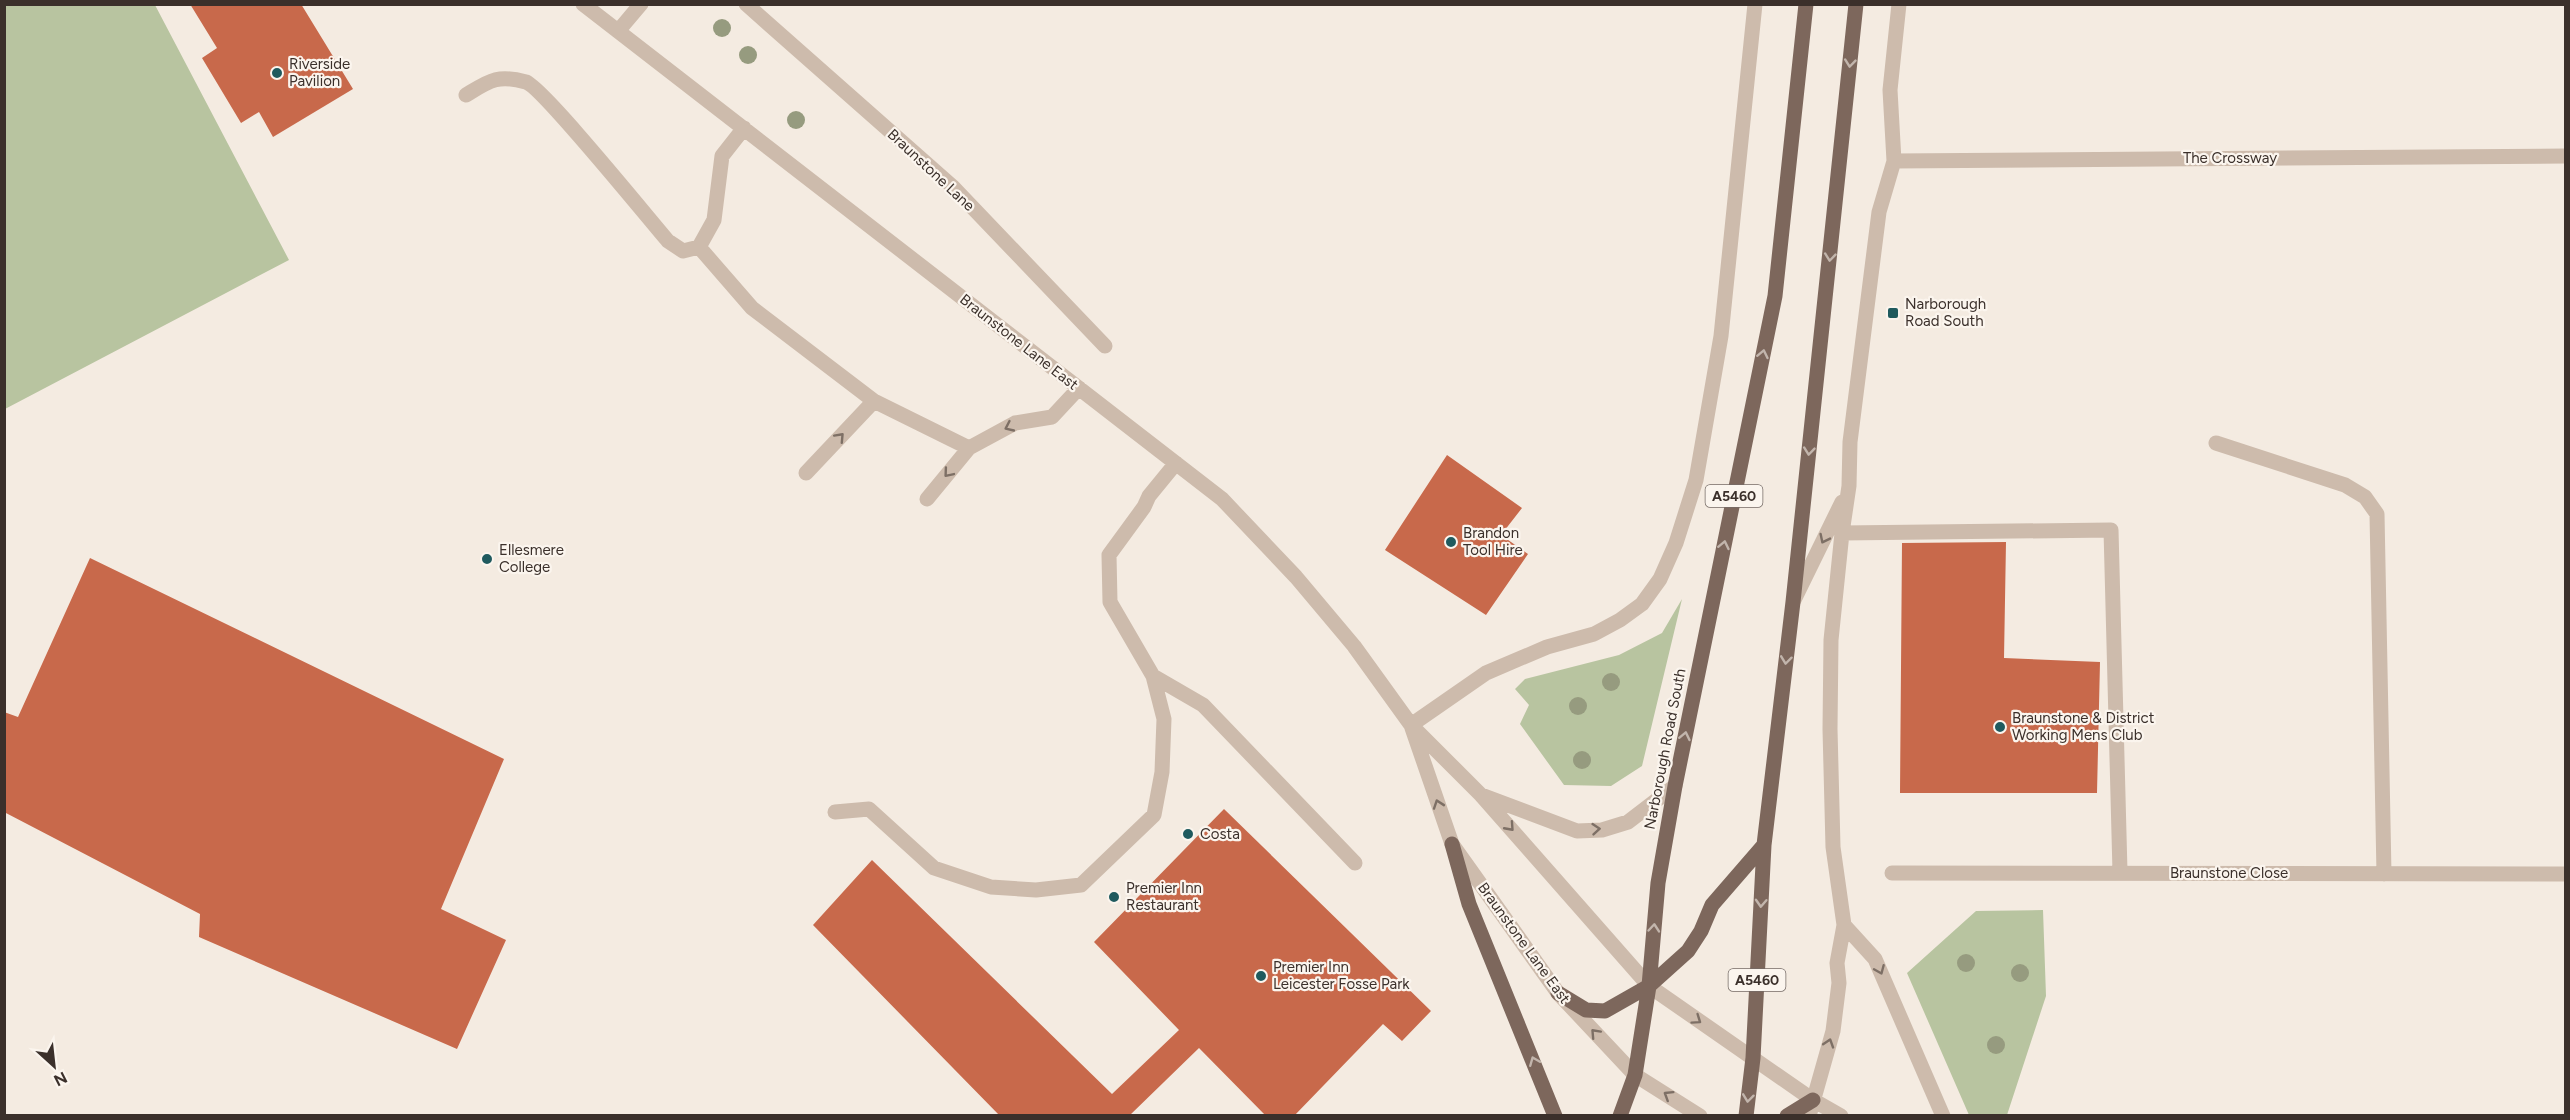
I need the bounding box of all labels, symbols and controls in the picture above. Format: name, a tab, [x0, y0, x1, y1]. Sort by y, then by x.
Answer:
place label: Riverside Pavilion	[289, 55, 350, 90]
one-way arrow	[1844, 58, 1857, 67]
marker: Riverside Pavilion	[270, 66, 284, 80]
street label: Braunstone Lane	[884, 125, 978, 215]
street label: The Crossway	[2183, 149, 2277, 167]
one-way arrow	[1824, 252, 1837, 261]
street label: Braunstone Lane East	[956, 290, 1082, 394]
place label: Narborough Road South	[1905, 295, 1986, 330]
marker: Narborough Road South	[1886, 306, 1900, 320]
one-way arrow	[1756, 349, 1769, 359]
one-way arrow	[1004, 419, 1015, 431]
one-way arrow	[833, 433, 844, 444]
one-way arrow	[1804, 446, 1816, 455]
one-way arrow	[945, 466, 956, 477]
road number: A5460	[1706, 485, 1762, 507]
place label: Brandon Tool Hire	[1463, 524, 1523, 559]
one-way arrow	[1819, 532, 1831, 543]
marker: Brandon Tool Hire	[1444, 535, 1458, 549]
one-way arrow	[1717, 540, 1730, 550]
place label: Ellesmere College	[499, 541, 564, 576]
marker: Ellesmere College	[480, 552, 494, 566]
one-way arrow	[1781, 655, 1793, 665]
street label: Narborough Road South	[1641, 667, 1689, 831]
place label: Braunstone & District Working Mens Club	[2012, 709, 2155, 744]
marker: Braunstone & District Working Mens Club	[1993, 720, 2007, 734]
one-way arrow	[1678, 731, 1691, 741]
one-way arrow	[1433, 799, 1446, 810]
one-way arrow	[1503, 821, 1514, 831]
one-way arrow	[1591, 823, 1600, 836]
place label: Costa	[1200, 825, 1240, 843]
marker: Costa	[1181, 827, 1195, 841]
street label: Braunstone Close	[2170, 864, 2288, 882]
place label: Premier Inn Restaurant	[1126, 879, 1202, 914]
street label: Braunstone Lane East	[1474, 879, 1574, 1007]
marker: Premier Inn Restaurant	[1107, 890, 1121, 904]
one-way arrow	[1755, 899, 1768, 908]
one-way arrow	[1647, 923, 1660, 932]
place label: Premier Inn Leicester Fosse Park	[1273, 958, 1410, 993]
one-way arrow	[1873, 964, 1885, 975]
marker: Premier Inn Leicester Fosse Park	[1254, 969, 1268, 983]
road number: A5460	[1728, 969, 1786, 991]
one-way arrow	[1690, 1013, 1701, 1024]
one-way arrow	[1591, 1029, 1602, 1039]
north arrow	[24, 1036, 84, 1096]
one-way arrow	[1822, 1038, 1834, 1049]
one-way arrow	[1528, 1056, 1541, 1067]
text: N	[51, 1068, 70, 1090]
one-way arrow	[1664, 1091, 1674, 1103]
one-way arrow	[1742, 1093, 1755, 1102]

